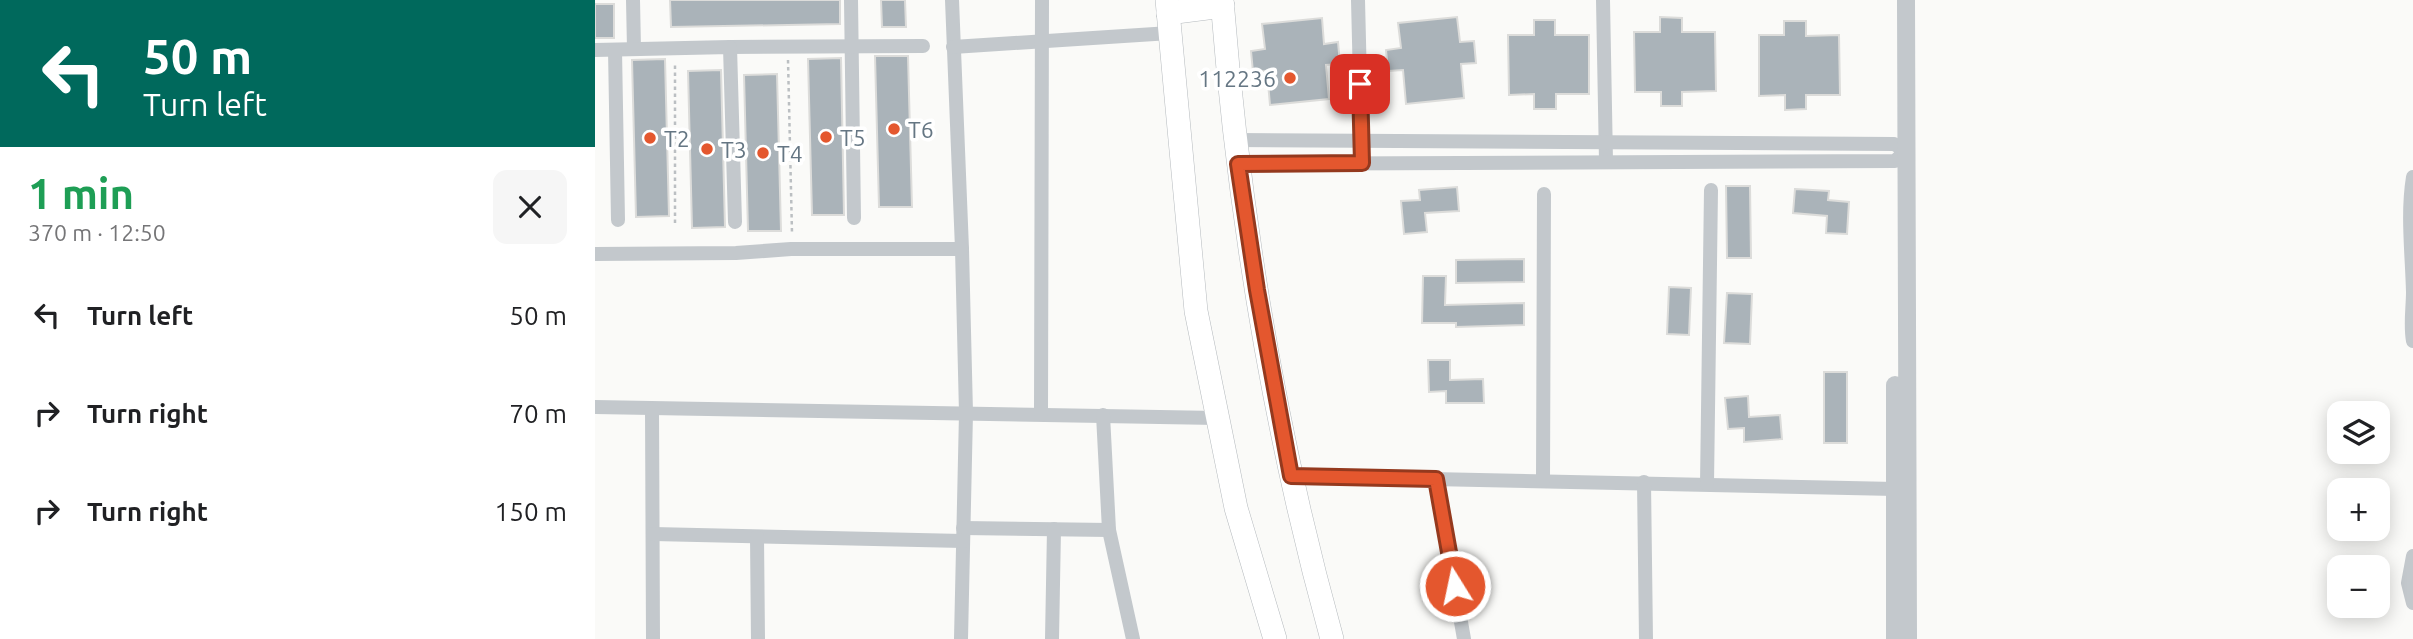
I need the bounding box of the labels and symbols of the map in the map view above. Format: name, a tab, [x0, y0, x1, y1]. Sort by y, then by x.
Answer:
pin	[1330, 54, 1390, 114]
place label: 112236	[1198, 66, 1276, 91]
marker: 112236	[1282, 70, 1298, 86]
place label: T6	[908, 117, 934, 142]
marker: T6	[886, 121, 902, 137]
place label: T5	[840, 125, 866, 150]
place label: T2	[664, 126, 690, 151]
marker: T5	[818, 129, 834, 145]
marker: T2	[642, 130, 658, 146]
place label: T3	[721, 137, 747, 162]
marker: T3	[699, 141, 715, 157]
place label: T4	[777, 141, 803, 166]
marker: T4	[755, 145, 771, 161]
position arrow	[1418, 549, 1492, 623]

